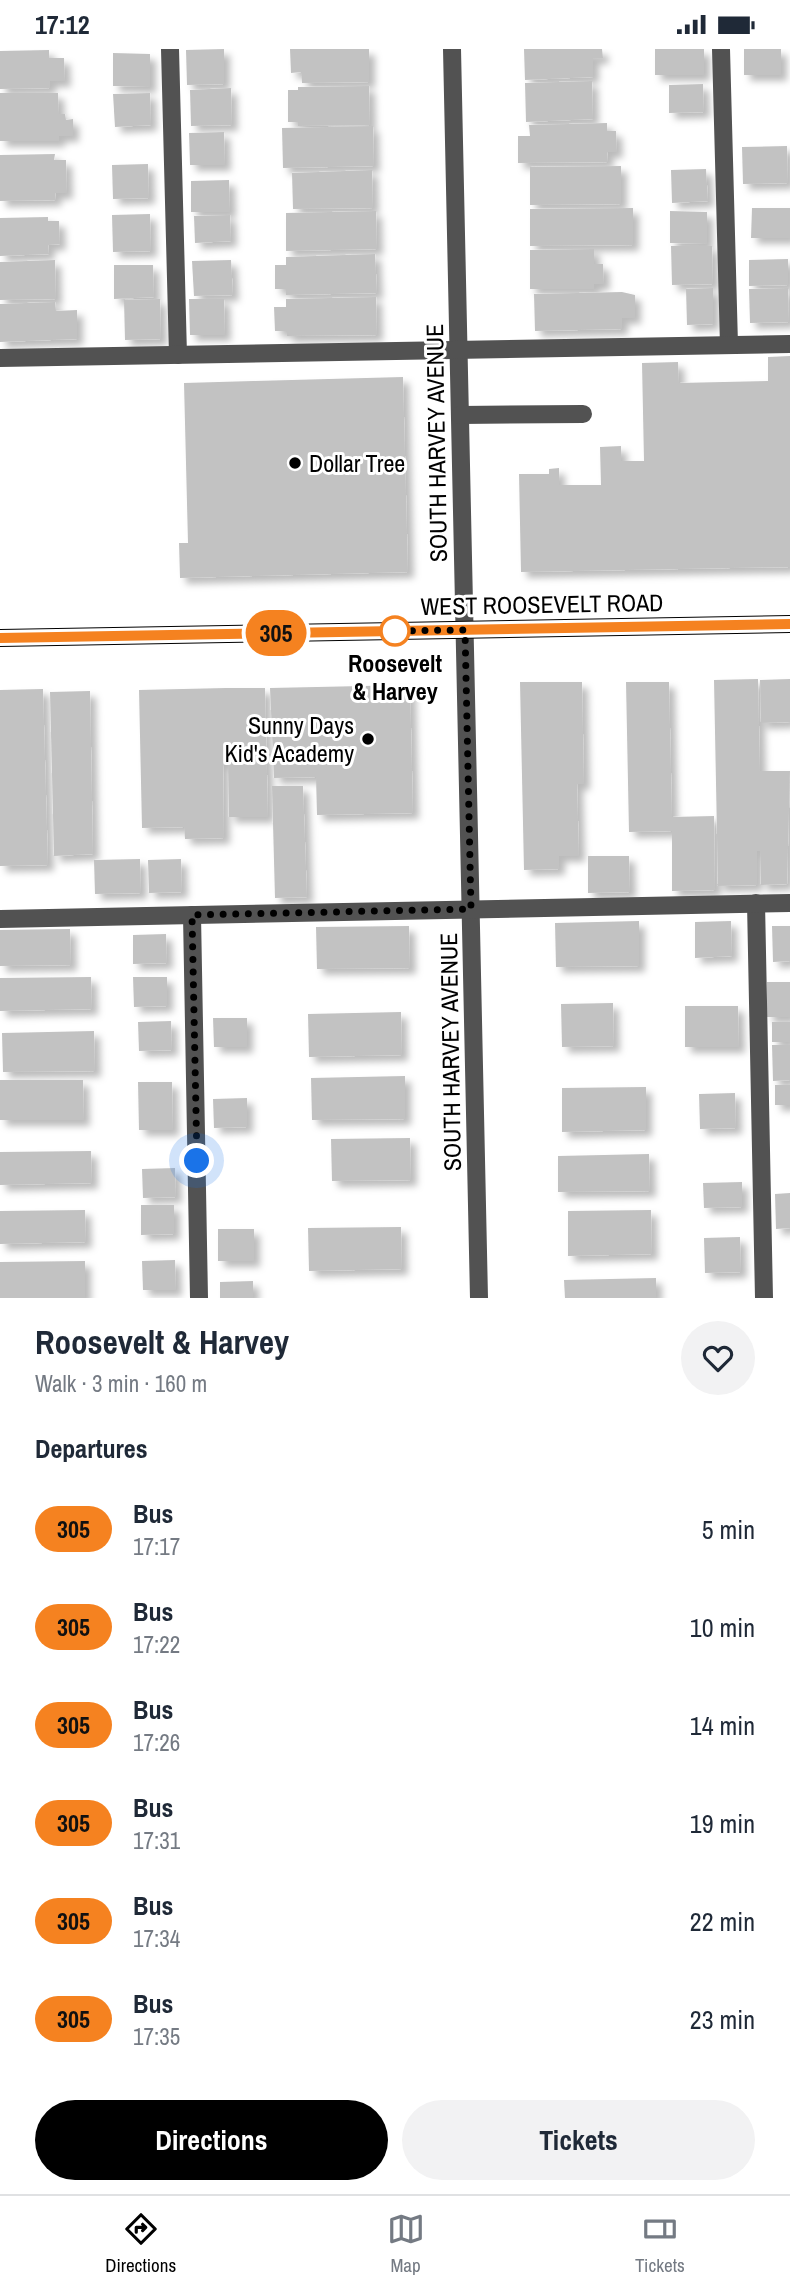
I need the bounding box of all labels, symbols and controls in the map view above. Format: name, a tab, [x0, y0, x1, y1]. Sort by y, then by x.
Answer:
text: 17:12	[35, 7, 90, 42]
street label: SOUTH HARVEY AVENUE	[418, 323, 454, 563]
place label: Dollar Tree	[309, 447, 405, 479]
marker: Dollar Tree	[287, 455, 303, 471]
street label: WEST ROOSEVELT ROAD	[420, 586, 664, 622]
line badge: 305	[236, 610, 316, 656]
marker: Roosevelt & Harvey	[380, 616, 410, 646]
text: 305	[260, 617, 292, 649]
place label: Roosevelt & Harvey	[348, 647, 442, 707]
place label: Sunny Days Kid's Academy	[224, 709, 354, 769]
marker: Sunny Days Kid's Academy	[360, 731, 376, 747]
street label: SOUTH HARVEY AVENUE	[432, 932, 468, 1172]
your location	[179, 1143, 214, 1178]
text: Roosevelt & Harvey	[35, 1320, 289, 1364]
button: heart	[681, 1321, 755, 1395]
text: Walk · 3 min · 160 m	[35, 1368, 207, 1399]
text: Departures	[35, 1431, 148, 1466]
text: Bus	[133, 1496, 173, 1531]
text: 5 min	[702, 1512, 755, 1547]
text: 305	[57, 1513, 90, 1545]
text: 17:17	[133, 1531, 180, 1562]
text: Bus	[133, 1594, 173, 1629]
text: 10 min	[690, 1610, 755, 1645]
text: 305	[57, 1611, 90, 1643]
text: 17:22	[133, 1629, 180, 1660]
text: Bus	[133, 1692, 173, 1727]
text: 14 min	[690, 1708, 755, 1743]
text: 305	[57, 1709, 90, 1741]
text: 17:26	[133, 1727, 180, 1758]
text: Bus	[133, 1790, 173, 1825]
text: 19 min	[690, 1806, 755, 1841]
text: 305	[57, 1807, 90, 1839]
text: 17:31	[133, 1825, 180, 1856]
text: Bus	[133, 1888, 173, 1923]
text: 22 min	[690, 1904, 755, 1939]
text: 305	[57, 1905, 90, 1937]
text: 17:34	[133, 1923, 180, 1954]
text: Bus	[133, 1986, 173, 2021]
text: 23 min	[690, 2002, 755, 2037]
text: 305	[57, 2003, 90, 2035]
text: 17:35	[133, 2021, 180, 2052]
button: Directions	[35, 2100, 388, 2180]
button: Tickets	[402, 2100, 755, 2180]
tab: Directions	[105, 2210, 176, 2278]
tab: Map	[387, 2210, 425, 2278]
tab: Tickets	[635, 2210, 685, 2278]

